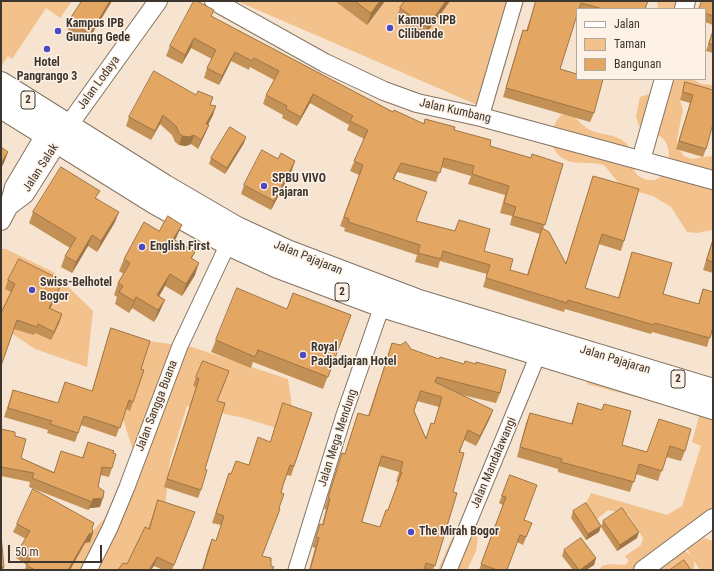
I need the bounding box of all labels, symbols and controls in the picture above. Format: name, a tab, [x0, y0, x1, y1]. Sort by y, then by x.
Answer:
legend	[576, 8, 706, 80]
place label: Kampus IPB Cilibende	[398, 14, 456, 42]
place label: Kampus IPB Gunung Gede	[66, 17, 130, 45]
text: Jalan	[614, 17, 640, 31]
marker: Kampus IPB Cilibende	[385, 23, 395, 33]
marker: Kampus IPB Gunung Gede	[53, 26, 63, 36]
text: Taman	[614, 37, 646, 51]
marker: Hotel Pangrango 3	[42, 44, 52, 54]
street label: Jalan Lodaya	[75, 53, 123, 113]
place label: Hotel Pangrango 3	[17, 56, 77, 84]
text: Bangunan	[614, 57, 661, 71]
road number: 2	[21, 91, 35, 109]
street label: Jalan Kumbang	[418, 96, 492, 126]
street label: Jalan Salak	[20, 141, 62, 195]
place label: SPBU VIVO Pajaran	[272, 172, 326, 200]
marker: SPBU VIVO Pajaran	[259, 181, 269, 191]
street label: Jalan Pajajaran	[272, 238, 344, 278]
place label: English First	[150, 240, 210, 254]
marker: English First	[137, 242, 147, 252]
place label: Swiss-Belhotel Bogor	[40, 276, 112, 304]
road number: 2	[335, 283, 349, 301]
marker: Swiss-Belhotel Bogor	[27, 285, 37, 295]
place label: Royal Padjadjaran Hotel	[311, 341, 396, 369]
street label: Jalan Pajajaran	[578, 342, 652, 378]
marker: Royal Padjadjaran Hotel	[298, 350, 308, 360]
street label: Jalan Sangga Buana	[133, 358, 181, 454]
road number: 2	[671, 370, 685, 388]
street label: Jalan Mega Mendung	[315, 387, 361, 489]
street label: Jalan Mandalawangi	[468, 415, 520, 511]
place label: The Mirah Bogor	[419, 525, 499, 539]
marker: The Mirah Bogor	[406, 527, 416, 537]
scale bar	[10, 537, 104, 563]
text: 50 m	[15, 545, 39, 559]

